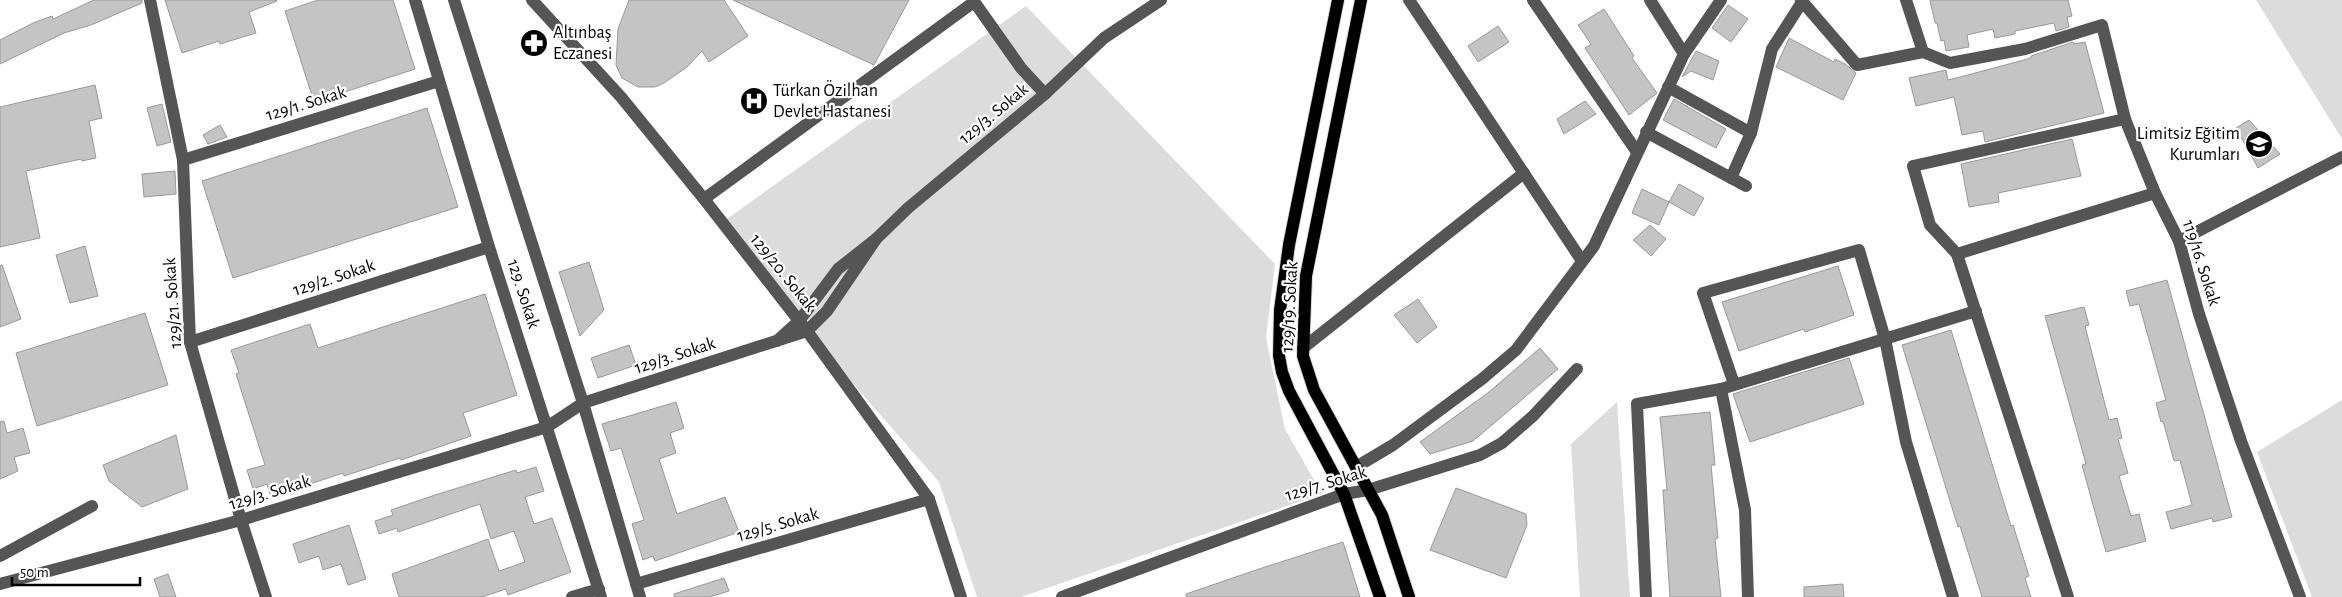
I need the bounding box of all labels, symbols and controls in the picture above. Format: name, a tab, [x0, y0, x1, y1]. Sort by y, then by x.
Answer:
place label: Altınbaş Eczanesi	[553, 24, 612, 63]
pharmacy icon: Altınbaş Eczanesi	[519, 28, 549, 58]
place label: Türkan Özilhan Devlet Hastanesi	[773, 80, 891, 121]
street label: 129/3. Sokak	[956, 80, 1033, 148]
street label: 129/1. Sokak	[264, 83, 349, 125]
hospital icon: Türkan Özilhan Devlet Hastanesi	[739, 86, 769, 116]
place label: Limitsiz Eğitim Kurumları	[2137, 125, 2240, 164]
school or university icon: Limitsiz Eğitim Kurumları	[2244, 129, 2274, 159]
street label: 119/16. Sokak	[2179, 218, 2224, 309]
street label: 129/20. Sokak	[746, 231, 820, 316]
street label: 129/21. Sokak	[161, 256, 185, 349]
street label: 129/2. Sokak	[291, 256, 378, 300]
street label: 129. Sokak	[503, 257, 543, 331]
street label: 129/19. Sokak	[1279, 260, 1301, 353]
street label: 129/3. Sokak	[632, 334, 718, 378]
street label: 129/7. Sokak	[1283, 463, 1370, 505]
street label: 129/3. Sokak	[227, 472, 313, 514]
street label: 129/5. Sokak	[735, 505, 822, 545]
scale bar	[12, 554, 140, 586]
text: 50 m	[20, 565, 49, 580]

